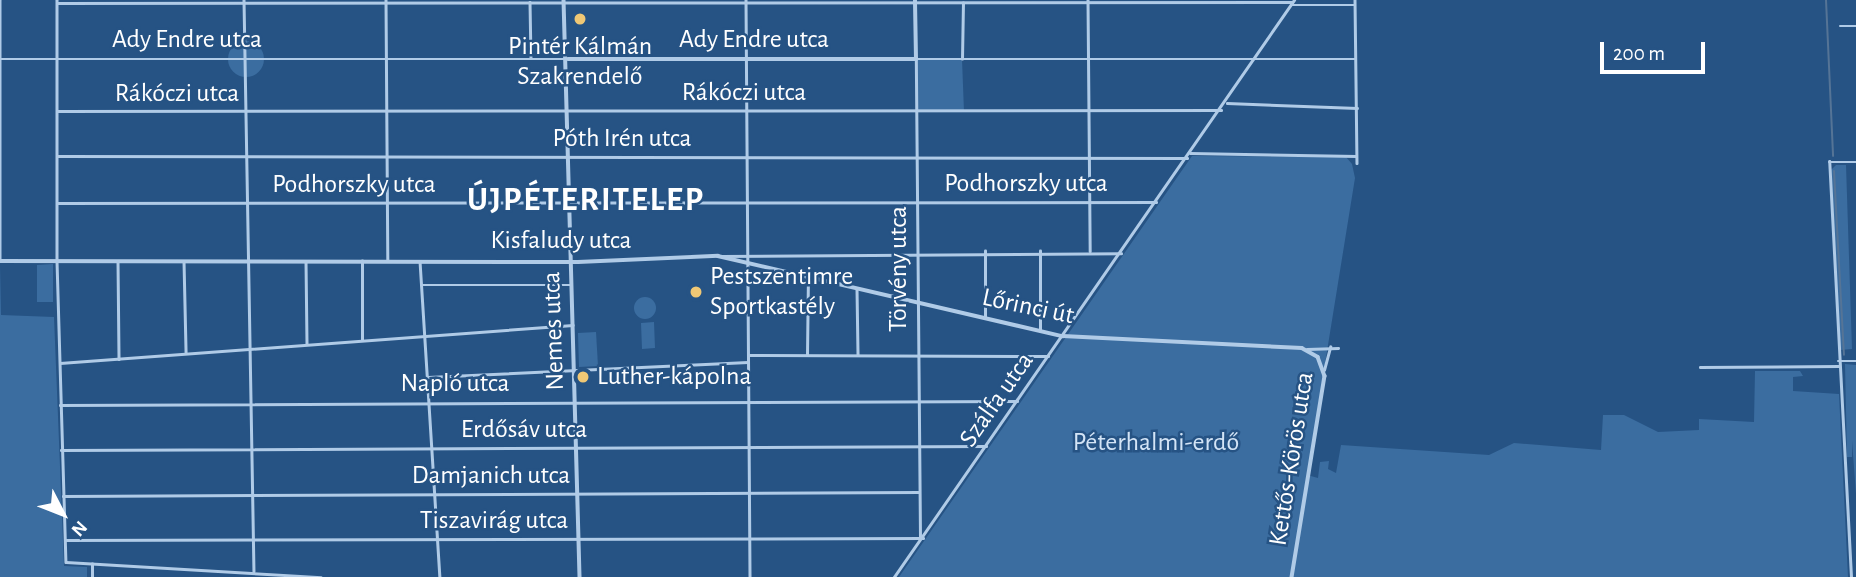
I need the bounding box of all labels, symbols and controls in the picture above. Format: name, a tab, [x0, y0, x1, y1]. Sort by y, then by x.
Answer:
marker: Pintér Kálmán Szakrendelő	[570, 9, 590, 29]
street label: Ady Endre utca	[112, 24, 262, 56]
street label: Ady Endre utca	[679, 24, 829, 56]
scale bar	[1604, 28, 1709, 72]
place label: Pintér Kálmán Szakrendelő	[508, 31, 652, 92]
text: 200 m	[1613, 43, 1665, 64]
street label: Rákóczi utca	[682, 77, 806, 109]
street label: Rákóczi utca	[115, 78, 239, 110]
street label: Póth Irén utca	[552, 123, 692, 155]
street label: Podhorszky utca	[944, 168, 1108, 200]
street label: Podhorszky utca	[272, 169, 436, 201]
district label: ÚJPÉTERITELEP	[469, 181, 703, 221]
street label: Törvény utca	[883, 206, 915, 332]
street label: Kisfaludy utca	[490, 225, 632, 257]
place label: Pestszentimre Sportkastély	[710, 261, 853, 322]
street label: Nemes utca	[536, 271, 572, 391]
street label: Lőrinci út	[979, 282, 1077, 332]
marker: Pestszentimre Sportkastély	[688, 284, 704, 300]
street label: Szálfa utca	[953, 347, 1041, 453]
place label: Luther-kápolna	[597, 361, 752, 393]
street label: Napló utca	[401, 368, 509, 400]
marker: Luther-kápolna	[575, 369, 591, 385]
street label: Kettős-Körös utca	[1263, 370, 1321, 548]
street label: Erdősáv utca	[461, 414, 587, 446]
park label: Péterhalmi-erdő	[1073, 427, 1239, 459]
street label: Damjanich utca	[412, 460, 570, 492]
north arrow	[28, 479, 98, 549]
street label: Tiszavirág utca	[420, 505, 568, 537]
text: N	[67, 517, 90, 540]

